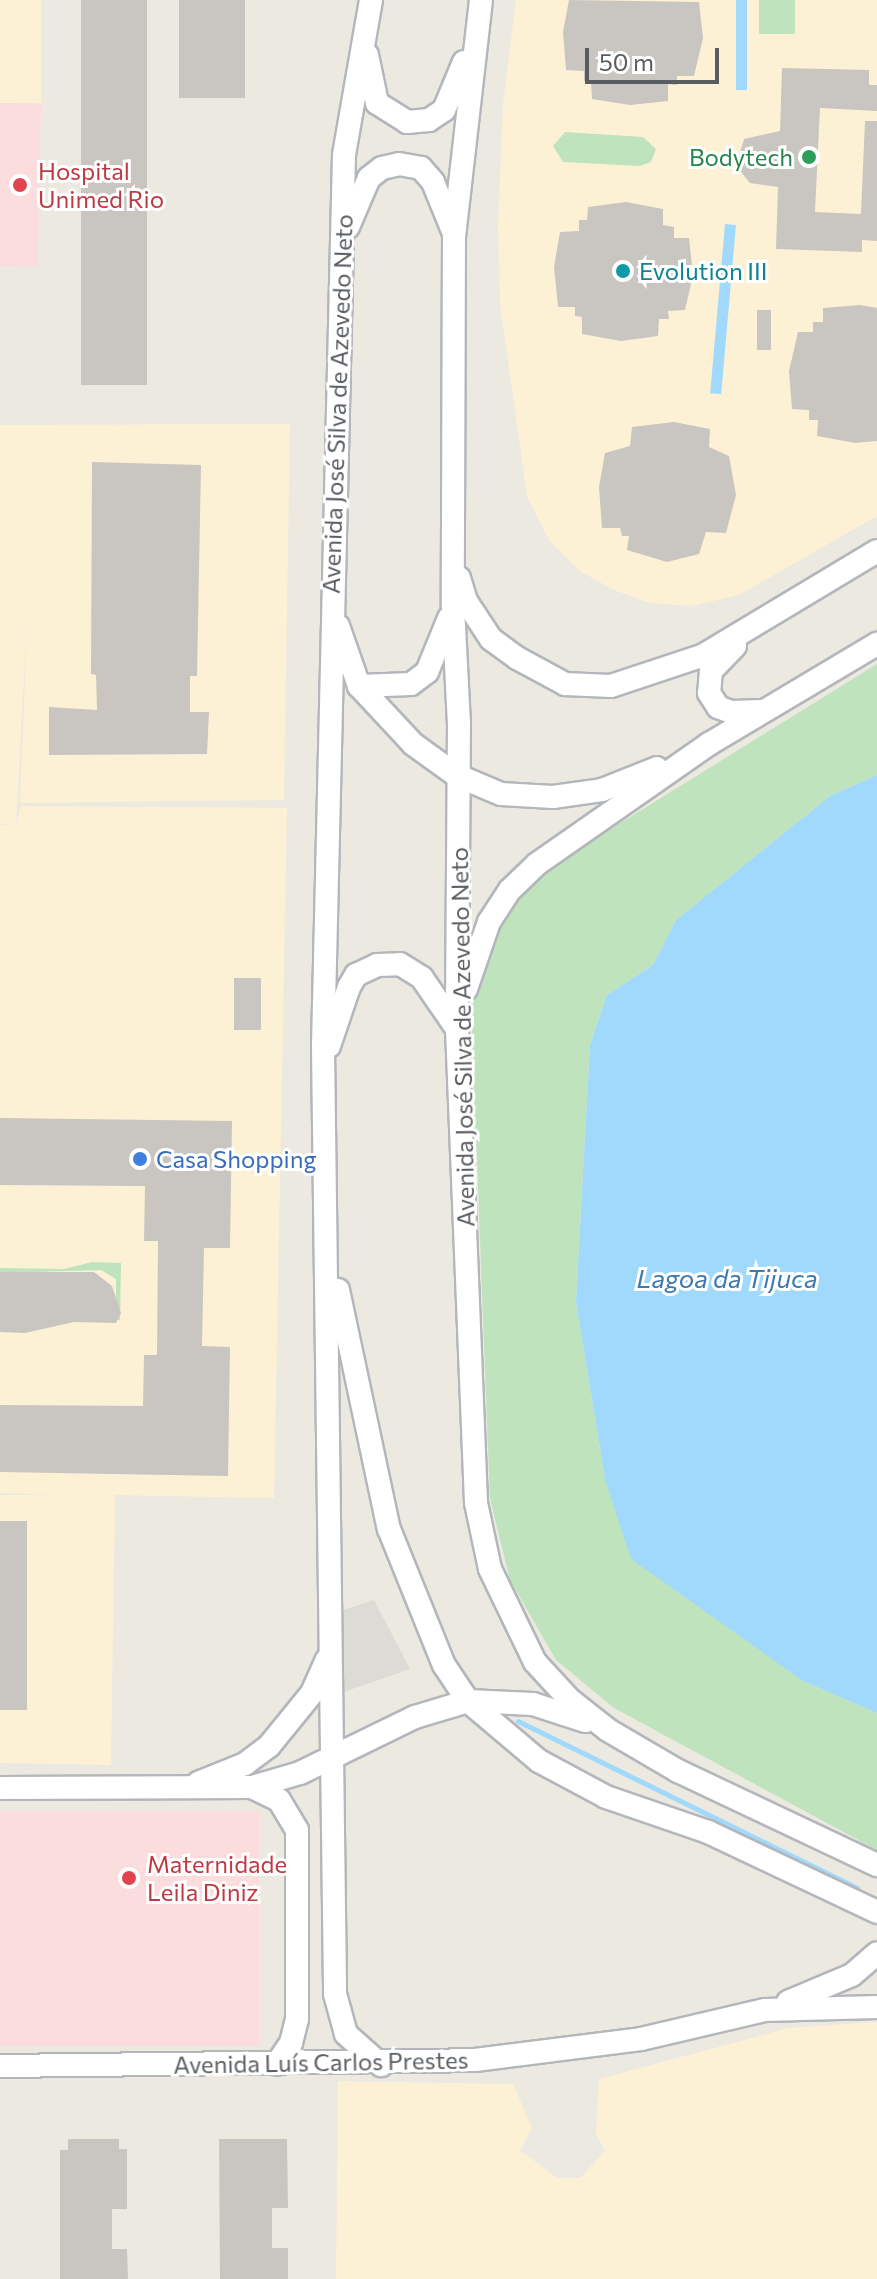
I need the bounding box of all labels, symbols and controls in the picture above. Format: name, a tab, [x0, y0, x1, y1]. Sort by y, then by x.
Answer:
scale bar	[589, 32, 723, 82]
text: 50 m	[599, 47, 654, 76]
place label: Bodytech	[689, 143, 793, 171]
marker: Bodytech	[800, 148, 818, 166]
place label: Hospital Unimed Rio	[38, 157, 164, 213]
marker: Hospital Unimed Rio	[9, 174, 31, 196]
street label: Avenida José Silva de Azevedo Neto	[316, 214, 358, 594]
place label: Evolution III	[639, 257, 767, 285]
marker: Evolution III	[614, 262, 632, 280]
street label: Avenida José Silva de Azevedo Neto	[444, 847, 480, 1227]
place label: Casa Shopping	[156, 1145, 317, 1173]
marker: Casa Shopping	[131, 1150, 149, 1168]
water label: Lagoa da Tijuca	[637, 1262, 817, 1294]
place label: Maternidade Leila Diniz	[147, 1850, 287, 1906]
marker: Maternidade Leila Diniz	[118, 1867, 140, 1889]
street label: Avenida Luís Carlos Prestes	[173, 2045, 469, 2079]

